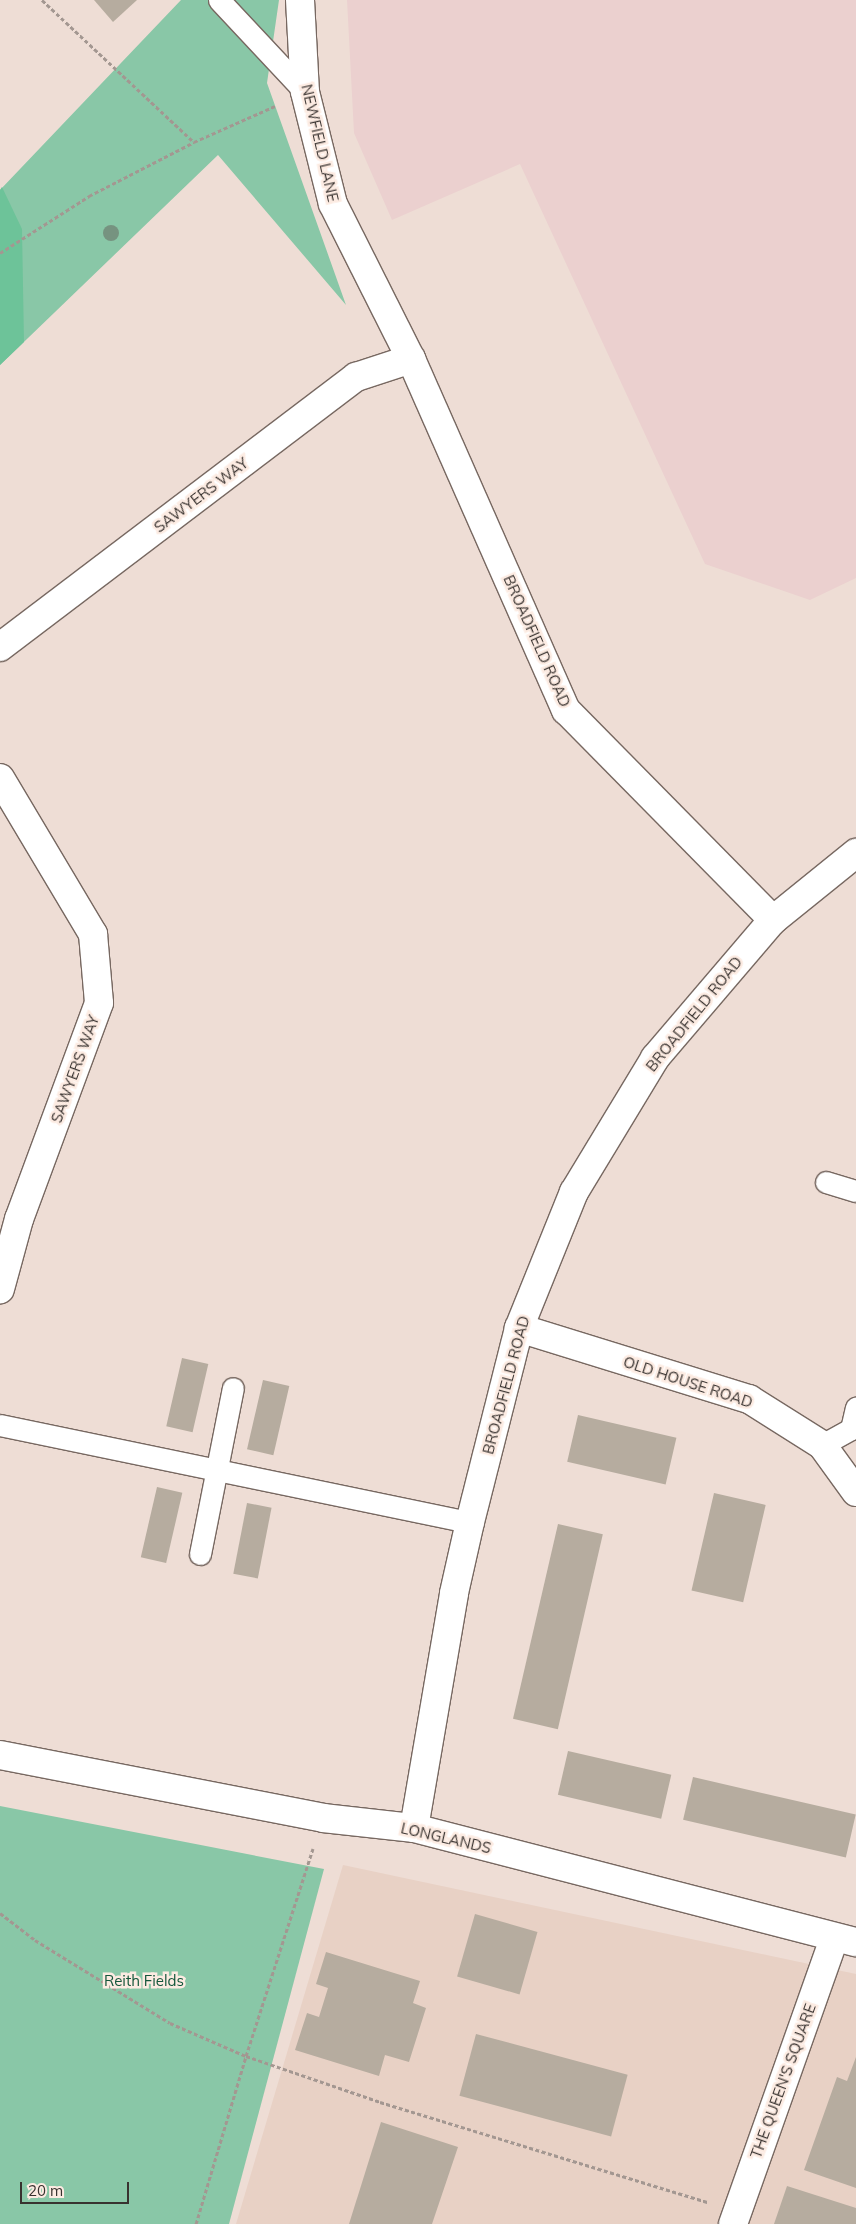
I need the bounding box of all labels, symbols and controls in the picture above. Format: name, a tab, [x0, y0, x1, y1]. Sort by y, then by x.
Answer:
street label: NEWFIELD LANE	[298, 83, 342, 203]
street label: SAWYERS WAY	[150, 454, 252, 536]
street label: BROADFIELD ROAD	[500, 572, 574, 710]
street label: BROADFIELD ROAD	[642, 953, 746, 1075]
street label: SAWYERS WAY	[47, 1013, 103, 1125]
street label: BROADFIELD ROAD	[479, 1314, 533, 1456]
street label: OLD HOUSE ROAD	[621, 1353, 755, 1411]
street label: LONGLANDS	[399, 1819, 493, 1857]
park label: Reith Fields	[104, 1972, 184, 1990]
street label: THE QUEEN'S SQUARE	[747, 2001, 819, 2161]
scale bar	[22, 2172, 131, 2204]
text: 20 m	[28, 2181, 63, 2200]

